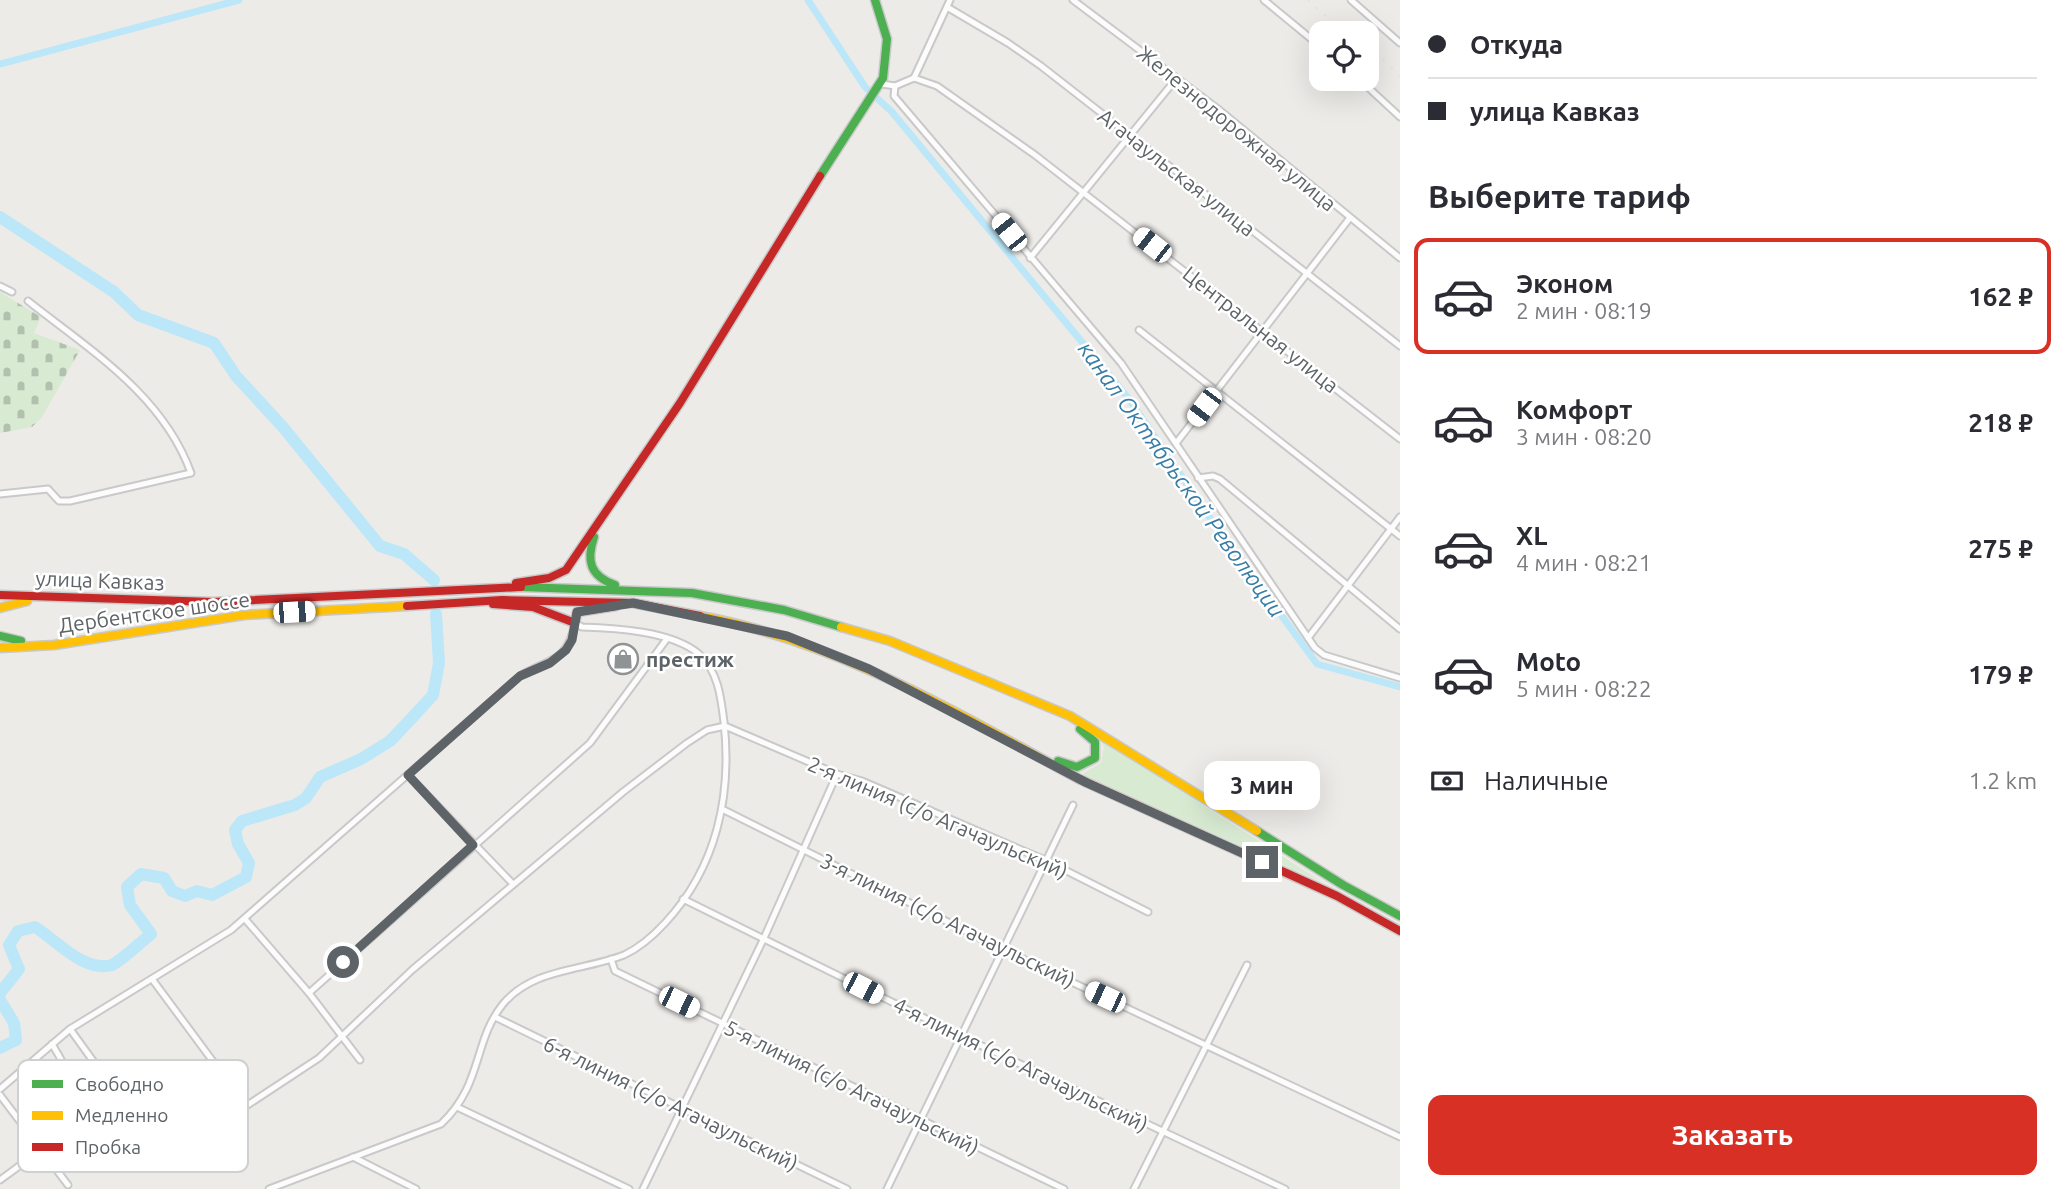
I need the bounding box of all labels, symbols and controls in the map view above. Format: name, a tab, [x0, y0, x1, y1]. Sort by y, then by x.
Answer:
map controls	[1309, 21, 1379, 91]
button: locate	[1309, 21, 1379, 91]
text: Откуда	[1470, 30, 1563, 59]
street label: Железнодорожная улица	[1133, 40, 1341, 216]
text: улица Кавказ	[1470, 97, 1640, 126]
street label: Агачаульская улица	[1094, 103, 1260, 241]
text: Выберите тариф	[1428, 178, 1691, 214]
car	[988, 209, 1031, 255]
car	[1129, 224, 1176, 266]
street label: Центральная улица	[1178, 261, 1344, 397]
icon: car	[1432, 265, 1495, 328]
text: Эконом	[1516, 269, 1613, 298]
text: 162 ₽	[1968, 282, 2033, 311]
text: 2 мин · 08:19	[1516, 298, 1652, 323]
water label: канал Октябрьской Революции	[1074, 336, 1290, 622]
car	[1183, 384, 1226, 430]
icon: car	[1432, 391, 1495, 454]
text: Комфорт	[1516, 395, 1632, 424]
text: 218 ₽	[1968, 408, 2033, 437]
text: 3 мин · 08:20	[1516, 424, 1652, 449]
icon: car	[1432, 517, 1495, 580]
text: XL	[1516, 521, 1547, 550]
text: 275 ₽	[1968, 534, 2033, 563]
text: 4 мин · 08:21	[1516, 550, 1652, 575]
street label: улица Кавказ	[35, 566, 165, 594]
street label: Дербентское шоссе	[57, 587, 251, 637]
car	[273, 600, 316, 624]
shop icon: престиж	[606, 642, 640, 676]
icon: car	[1432, 643, 1495, 706]
place label: престиж	[646, 647, 735, 671]
text: Moto	[1516, 647, 1581, 676]
text: 179 ₽	[1968, 660, 2033, 689]
text: 5 мин · 08:22	[1516, 676, 1652, 701]
street label: 2-я линия (с/о Агачаульский)	[804, 751, 1072, 883]
callout: 3 мин	[1204, 760, 1320, 810]
icon: cash	[1428, 762, 1466, 800]
text: Наличные	[1484, 766, 1609, 795]
text: 1.2 km	[1969, 768, 2037, 793]
text: 3 мин	[1230, 773, 1294, 798]
route end	[1246, 846, 1278, 878]
street label: 3-я линия (с/о Агачаульский)	[817, 848, 1079, 992]
route start	[327, 946, 359, 978]
car	[840, 969, 887, 1007]
car	[1082, 979, 1129, 1015]
car	[656, 983, 703, 1021]
street label: 4-я линия (с/о Агачаульский)	[890, 992, 1152, 1136]
street label: 5-я линия (с/о Агачаульский)	[721, 1015, 983, 1159]
street label: 6-я линия (с/о Агачаульский)	[540, 1031, 802, 1175]
legend	[18, 1060, 248, 1172]
text: Свободно	[75, 1073, 164, 1095]
button: Заказать	[1428, 1095, 2037, 1175]
text: Медленно	[75, 1104, 168, 1126]
text: Пробка	[75, 1136, 141, 1158]

